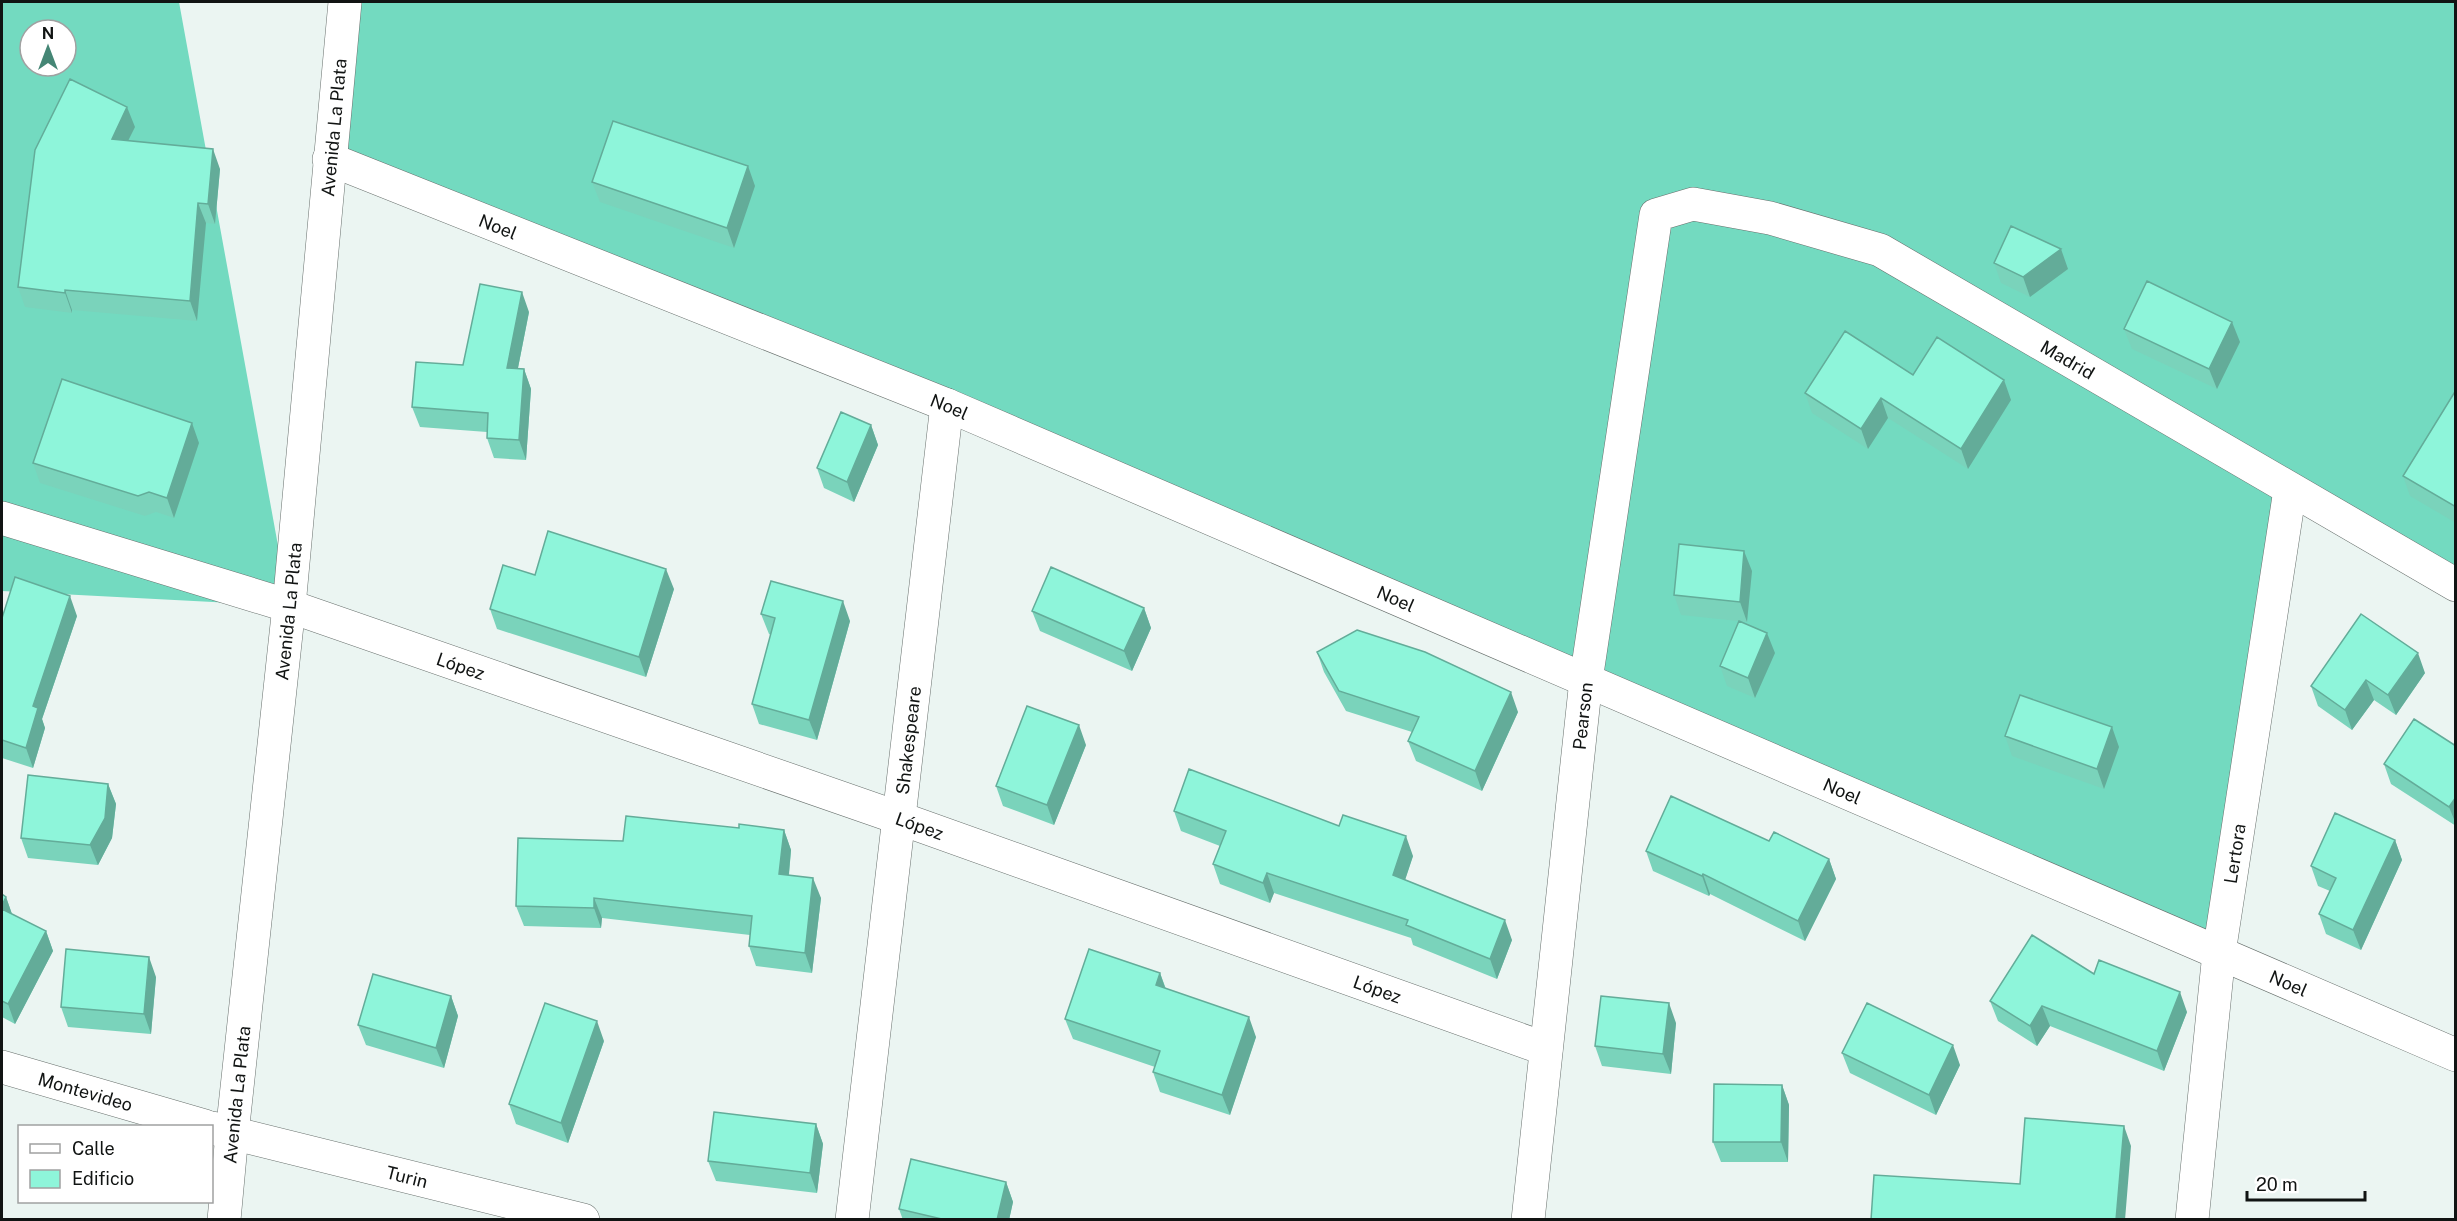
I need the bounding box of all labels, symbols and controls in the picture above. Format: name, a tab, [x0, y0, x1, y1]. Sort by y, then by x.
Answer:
north arrow	[18, 18, 78, 78]
text: N	[42, 24, 54, 43]
street label: Avenida La Plata	[317, 58, 350, 197]
street label: Noel	[476, 209, 520, 243]
street label: Madrid	[2037, 335, 2099, 383]
street label: Noel	[927, 389, 972, 424]
street label: Avenida La Plata	[271, 541, 305, 681]
street label: Noel	[1374, 581, 1418, 616]
street label: López	[434, 648, 488, 684]
street label: Pearson	[1568, 681, 1596, 751]
street label: Shakespeare	[891, 685, 925, 796]
street label: Noel	[1820, 773, 1865, 808]
street label: López	[893, 807, 947, 844]
street label: Lertora	[2219, 822, 2249, 885]
street label: Noel	[2266, 965, 2311, 1000]
street label: López	[1351, 971, 1404, 1007]
street label: Avenida La Plata	[219, 1025, 254, 1164]
street label: Montevideo	[36, 1068, 135, 1115]
legend	[18, 1125, 213, 1203]
text: Calle	[72, 1138, 115, 1159]
street label: Turin	[384, 1161, 430, 1192]
scale bar	[2247, 1164, 2366, 1202]
text: Edificio	[72, 1168, 134, 1189]
text: 20 m	[2256, 1174, 2298, 1195]

